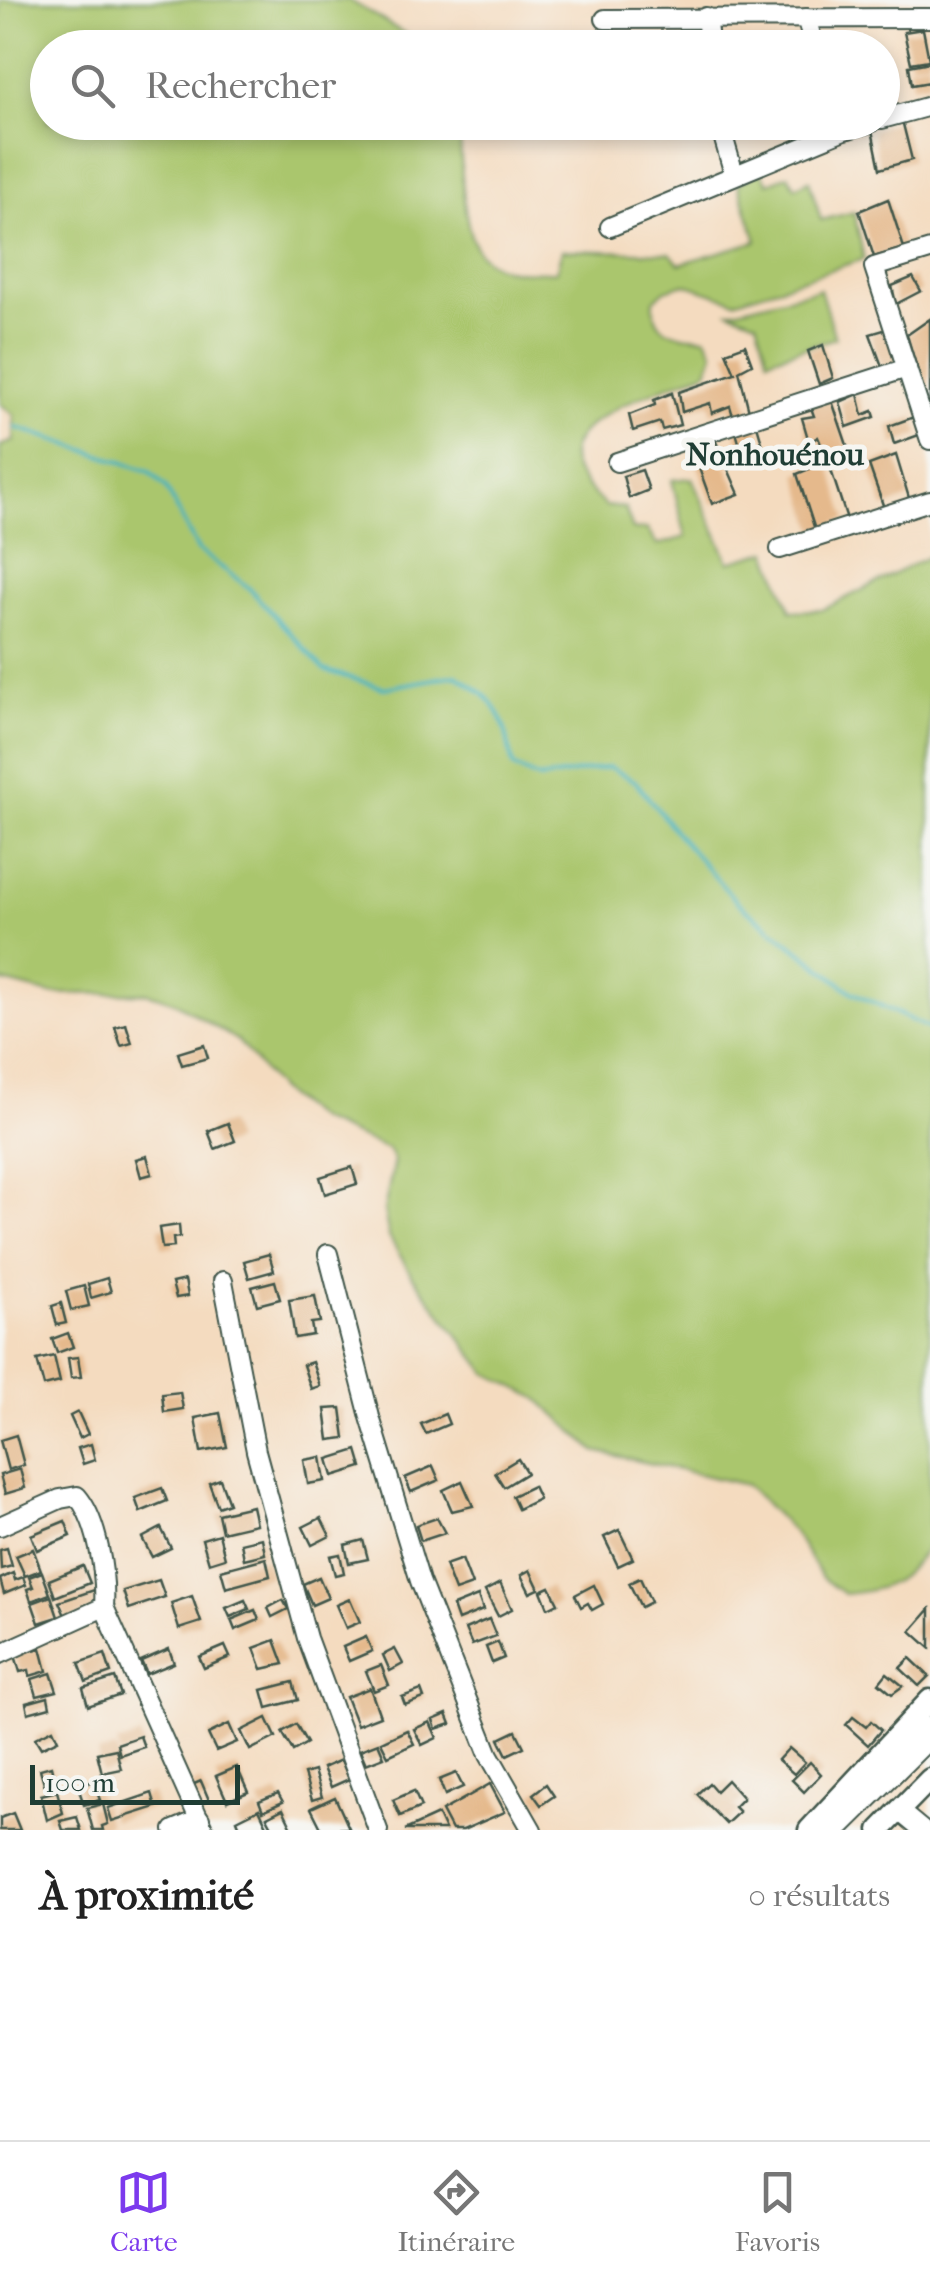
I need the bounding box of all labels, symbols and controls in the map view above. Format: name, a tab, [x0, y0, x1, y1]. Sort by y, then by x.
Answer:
search box	[30, 30, 900, 140]
icon: search	[65, 58, 120, 113]
text: Rechercher	[145, 63, 336, 108]
district label: Nonhouénou	[686, 436, 865, 473]
scale bar	[30, 1760, 240, 1804]
text: 100 m	[45, 1766, 115, 1799]
text: À proximité	[40, 1871, 254, 1920]
text: 0 résultats	[748, 1877, 890, 1914]
tab: Carte	[110, 2165, 178, 2258]
tab: Itinéraire	[397, 2165, 515, 2258]
tab: Favoris	[735, 2165, 820, 2258]

